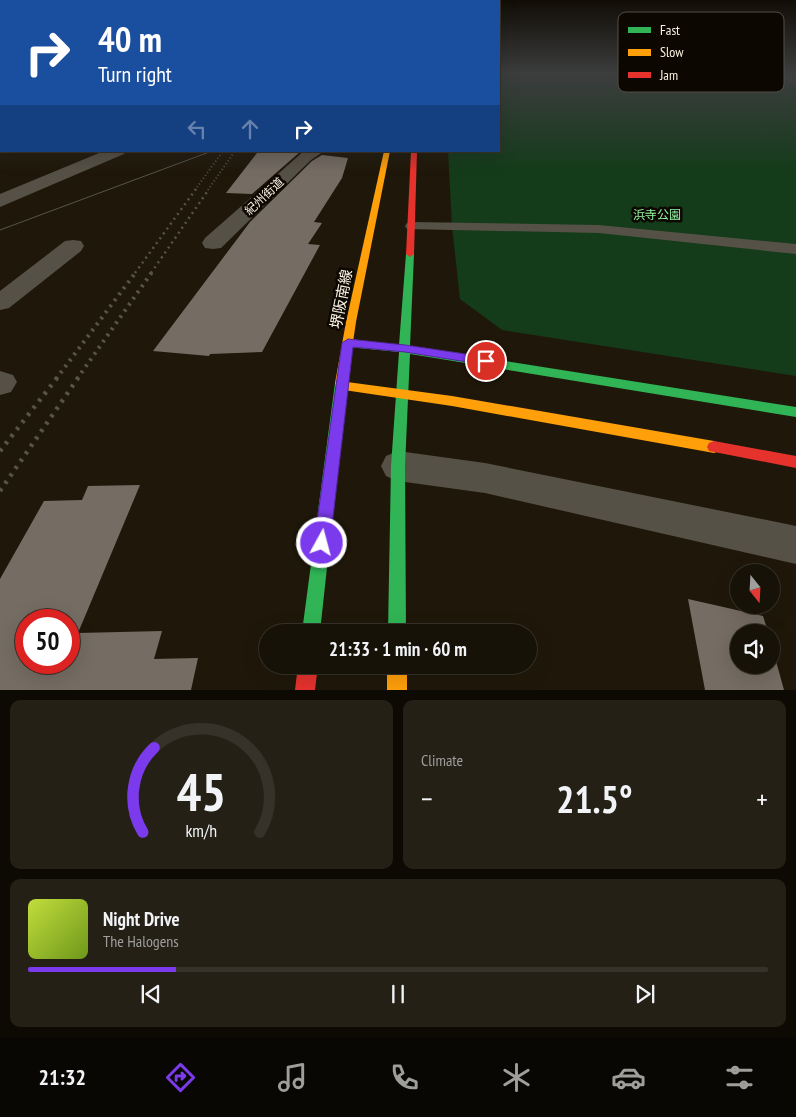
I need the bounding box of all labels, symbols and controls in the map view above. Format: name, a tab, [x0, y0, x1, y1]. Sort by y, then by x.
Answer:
legend	[618, 12, 784, 92]
text: 40 m	[98, 16, 162, 62]
icon: right	[15, 20, 80, 85]
text: Fast	[660, 21, 680, 39]
text: Slow	[660, 43, 684, 61]
text: Turn right	[98, 60, 172, 88]
text: Jam	[659, 66, 678, 84]
icon: left	[183, 115, 211, 143]
icon: ahead	[236, 115, 264, 143]
icon: right	[289, 115, 317, 143]
street label: 紀州街道	[241, 174, 287, 218]
park label: 浜寺公園	[633, 207, 681, 222]
street label: 堺阪南線	[326, 268, 356, 330]
pin	[465, 340, 507, 382]
icon: arrive	[472, 347, 500, 375]
position arrow	[295, 516, 347, 568]
north arrow	[730, 564, 780, 614]
map controls	[730, 564, 780, 674]
speed limit sign: 50	[15, 609, 80, 674]
button: sound	[730, 624, 780, 674]
text: 21:33 · 1 min · 60 m	[329, 637, 467, 661]
text: Climate	[421, 750, 463, 770]
text: 45	[177, 758, 226, 825]
text: 21.5°	[556, 774, 633, 823]
text: −	[421, 780, 433, 817]
text: +	[756, 780, 768, 817]
text: km/h	[186, 819, 217, 842]
text: Night Drive	[103, 907, 180, 931]
text: The Halogens	[103, 931, 179, 951]
icon: previous	[137, 980, 165, 1008]
icon: pause	[384, 980, 412, 1008]
icon: next	[631, 980, 659, 1008]
icon: directions	[163, 1060, 198, 1095]
icon: music	[275, 1060, 310, 1095]
icon: phone	[387, 1060, 422, 1095]
icon: climate	[499, 1060, 534, 1095]
icon: car	[611, 1060, 646, 1095]
icon: filters	[722, 1060, 757, 1095]
text: 21:32	[38, 1063, 86, 1091]

